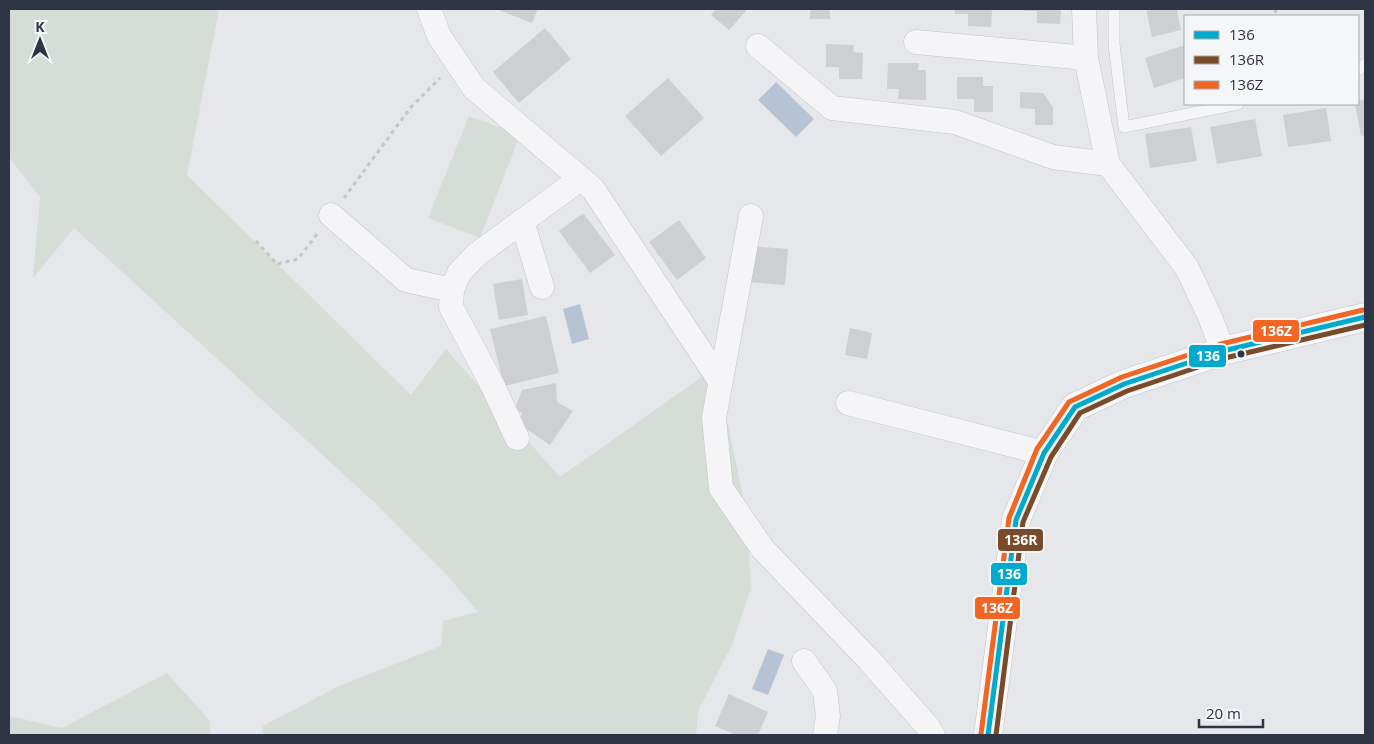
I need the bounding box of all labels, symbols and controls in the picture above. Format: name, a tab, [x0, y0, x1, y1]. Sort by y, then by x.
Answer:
north arrow	[15, 15, 65, 65]
legend	[1184, 15, 1359, 105]
text: K	[35, 17, 45, 36]
text: 136	[1229, 24, 1255, 44]
text: 136R	[1229, 49, 1265, 69]
text: 136Z	[1229, 74, 1263, 94]
line badge: 136Z	[1252, 319, 1300, 343]
text: 136Z	[1260, 321, 1292, 340]
line badge: 136	[1188, 344, 1227, 368]
text: 136	[1196, 346, 1220, 365]
unlabelled marker	[1236, 349, 1246, 359]
line badge: 136R	[997, 528, 1044, 552]
text: 136R	[1004, 530, 1038, 549]
line badge: 136	[990, 562, 1028, 586]
text: 136	[997, 564, 1021, 583]
line badge: 136Z	[974, 596, 1021, 620]
text: 136Z	[981, 598, 1013, 617]
scale bar	[1199, 696, 1263, 728]
text: 20 m	[1206, 703, 1241, 723]

